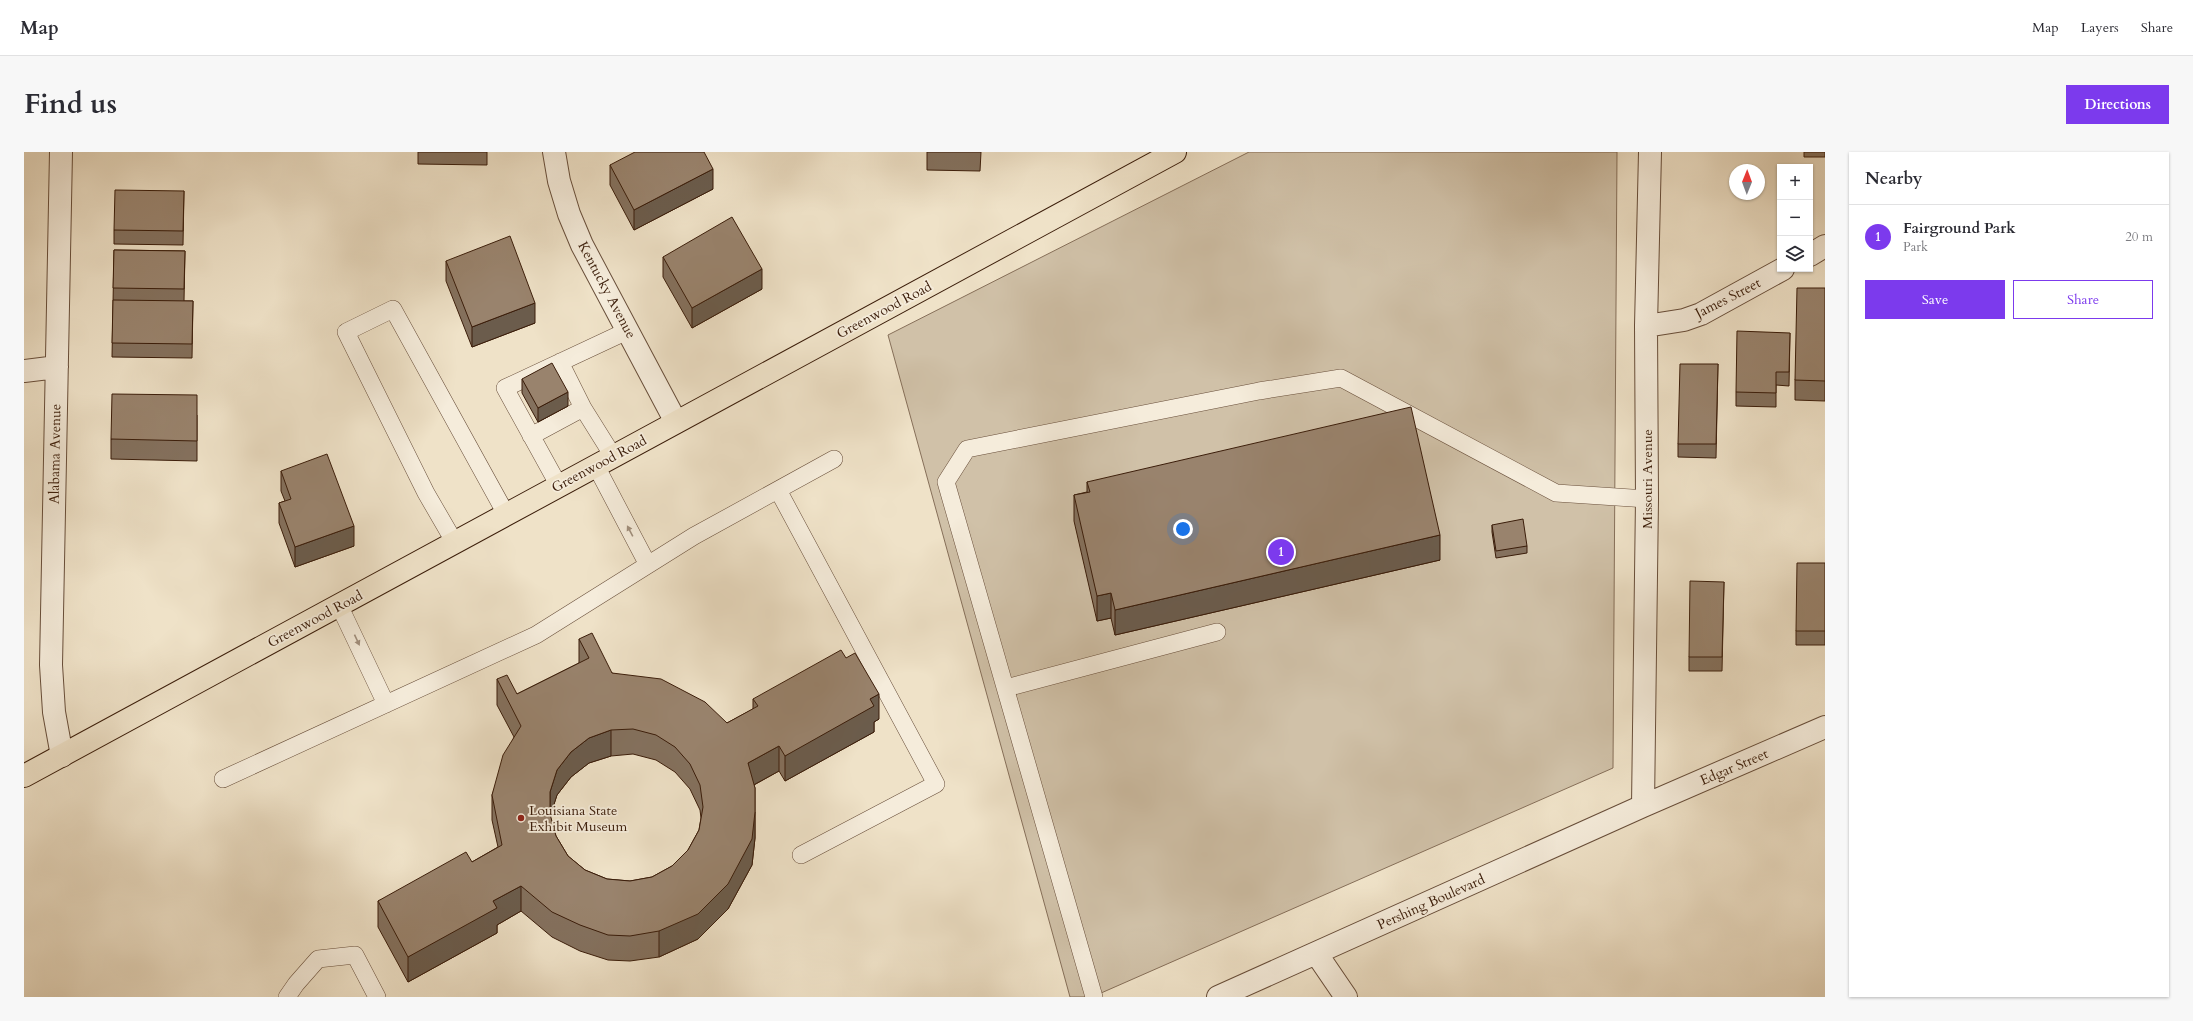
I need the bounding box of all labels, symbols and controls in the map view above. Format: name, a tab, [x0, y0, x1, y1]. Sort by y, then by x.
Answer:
text: Map	[20, 15, 59, 41]
text: Map	[2032, 18, 2059, 37]
text: Layers	[2081, 18, 2119, 37]
text: Share	[2141, 18, 2173, 37]
text: Find us	[24, 85, 117, 123]
button: Directions	[2066, 85, 2169, 124]
north arrow	[1729, 164, 1765, 200]
map controls	[1777, 164, 1813, 272]
button: +	[1777, 164, 1813, 200]
text: Nearby	[1865, 167, 1922, 190]
button: −	[1777, 200, 1813, 236]
text: Fairground Park	[1903, 218, 2016, 238]
text: 1	[1875, 228, 1881, 246]
text: 20 m	[2125, 228, 2153, 246]
button: layers	[1777, 236, 1813, 272]
street label: Kentucky Avenue	[573, 238, 641, 342]
text: Park	[1903, 238, 1928, 256]
street label: James Street	[1690, 273, 1765, 324]
street label: Greenwood Road	[833, 277, 935, 343]
button: Save	[1865, 280, 2005, 319]
button: Share	[2013, 280, 2153, 319]
street label: Alabama Avenue	[45, 404, 65, 504]
street label: Missouri Avenue	[1638, 429, 1657, 529]
street label: Greenwood Road	[548, 431, 650, 497]
your location	[1173, 519, 1193, 539]
one-way arrow	[626, 525, 633, 536]
pin: 1	[1268, 537, 1294, 567]
street label: Greenwood Road	[264, 586, 366, 652]
one-way arrow	[354, 635, 360, 646]
street label: Edgar Street	[1697, 744, 1772, 790]
place label: Louisiana State Exhibit Museum	[529, 801, 627, 836]
marker: Louisiana State Exhibit Museum	[516, 813, 526, 823]
street label: Pershing Boulevard	[1374, 870, 1488, 934]

